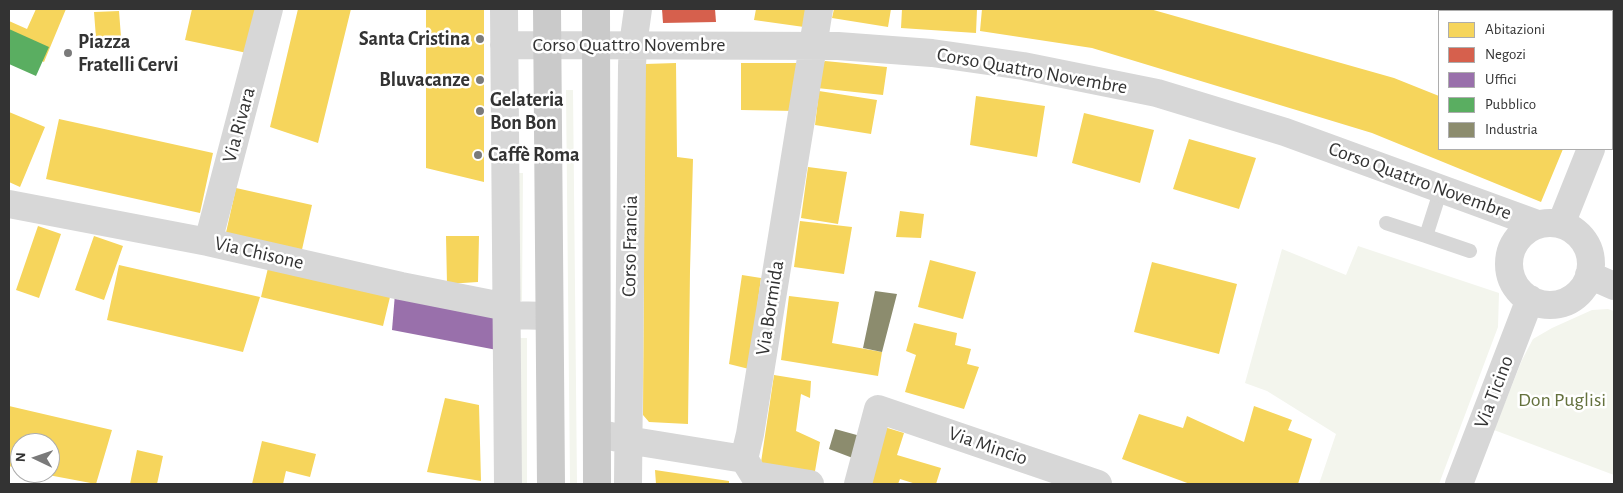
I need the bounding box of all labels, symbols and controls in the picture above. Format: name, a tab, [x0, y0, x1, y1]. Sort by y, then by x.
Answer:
legend	[1438, 10, 1613, 150]
text: Abitazioni	[1485, 22, 1545, 37]
place label: Santa Cristina	[359, 27, 470, 51]
place label: Piazza Fratelli Cervi	[78, 30, 178, 77]
marker: Santa Cristina	[474, 33, 486, 45]
street label: Corso Quattro Novembre	[532, 33, 726, 57]
street label: Corso Quattro Novembre	[935, 42, 1129, 100]
marker: Piazza Fratelli Cervi	[62, 47, 74, 59]
text: Negozi	[1485, 47, 1526, 62]
place label: Bluvacanze	[379, 68, 470, 92]
text: Uffici	[1485, 72, 1517, 87]
marker: Bluvacanze	[474, 74, 486, 86]
street label: Via Rivara	[217, 85, 261, 165]
place label: Gelateria Bon Bon	[490, 88, 564, 135]
text: Pubblico	[1485, 97, 1536, 112]
marker: Gelateria Bon Bon	[474, 105, 486, 117]
text: Industria	[1485, 122, 1538, 137]
street label: Corso Quattro Novembre	[1325, 137, 1515, 225]
place label: Caffè Roma	[488, 143, 580, 167]
marker: Caffè Roma	[472, 149, 484, 161]
street label: Corso Francia	[617, 195, 643, 297]
street label: Via Chisone	[212, 231, 306, 275]
street label: Via Bormida	[751, 259, 789, 357]
street label: Via Ticino	[1469, 352, 1519, 432]
park label: Don Puglisi	[1518, 388, 1606, 412]
street label: Via Mincio	[945, 421, 1031, 471]
north arrow	[10, 433, 60, 483]
text: N	[14, 452, 28, 463]

